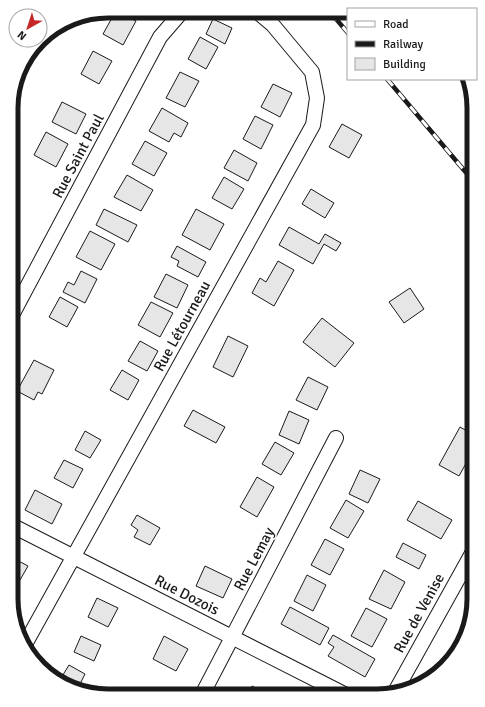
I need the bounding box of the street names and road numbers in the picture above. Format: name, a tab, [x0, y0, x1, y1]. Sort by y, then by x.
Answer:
street label: Rue Saint Paul	[48, 111, 108, 201]
street label: Rue Létourneau	[150, 278, 214, 374]
street label: Rue Lemay	[230, 524, 278, 594]
street label: Rue de Venise	[390, 570, 448, 656]
street label: Rue Dozois	[152, 571, 223, 619]

